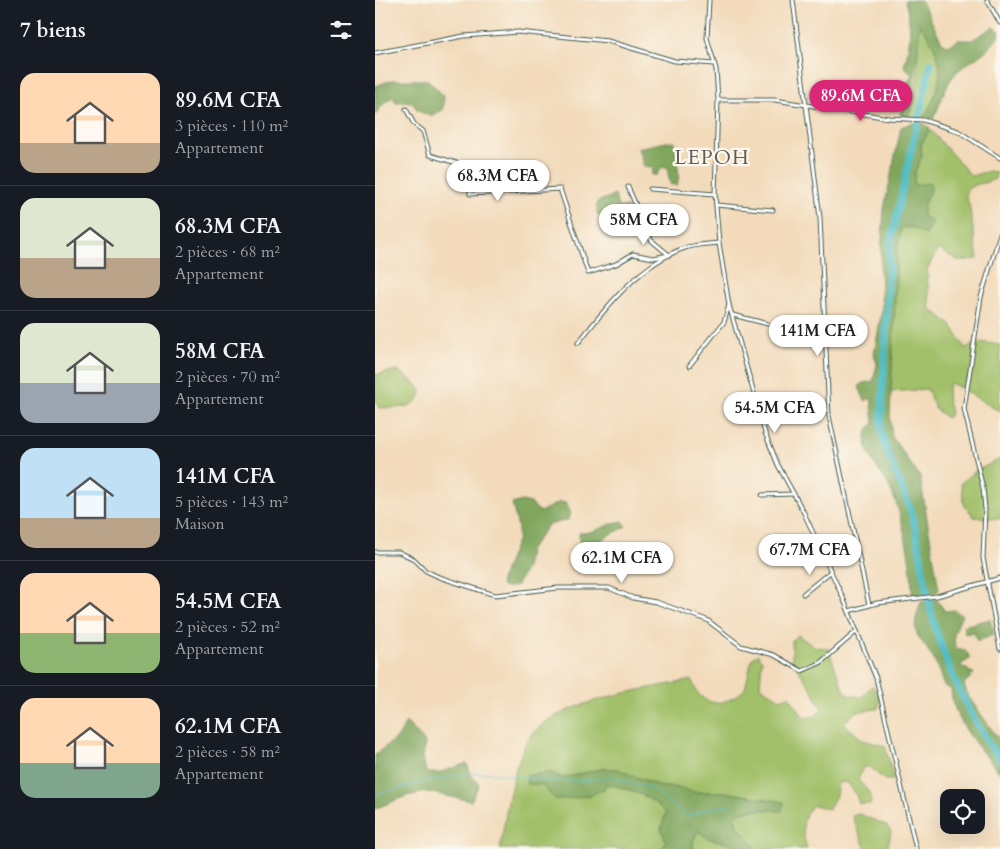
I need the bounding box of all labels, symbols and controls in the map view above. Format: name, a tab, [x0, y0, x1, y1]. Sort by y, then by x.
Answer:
text: 7 biens	[20, 16, 86, 45]
icon: filters	[327, 16, 355, 44]
pin: 89.6M CFA	[804, 80, 918, 122]
text: 89.6M CFA	[820, 85, 902, 107]
text: 89.6M CFA	[175, 86, 282, 115]
icon: home	[60, 93, 120, 153]
text: 3 pièces · 110 m²	[175, 115, 288, 137]
text: Appartement	[175, 137, 263, 159]
district label: LEPOH	[674, 144, 750, 171]
pin: 68.3M CFA	[441, 160, 555, 202]
text: 68.3M CFA	[457, 165, 539, 187]
pin: 58M CFA	[598, 204, 690, 246]
text: 58M CFA	[610, 209, 678, 231]
text: 68.3M CFA	[175, 212, 282, 241]
icon: home	[60, 218, 120, 278]
text: 2 pièces · 68 m²	[175, 241, 280, 263]
text: Appartement	[175, 263, 263, 285]
pin: 141M CFA	[766, 314, 870, 357]
text: 141M CFA	[780, 320, 856, 342]
text: 58M CFA	[175, 337, 265, 366]
icon: home	[60, 343, 120, 403]
text: 2 pièces · 70 m²	[175, 366, 280, 388]
text: Appartement	[175, 388, 263, 410]
pin: 54.5M CFA	[718, 392, 832, 434]
text: 54.5M CFA	[734, 397, 816, 419]
text: 141M CFA	[175, 462, 275, 491]
icon: home	[60, 468, 120, 528]
text: 5 pièces · 143 m²	[175, 491, 288, 513]
text: Maison	[175, 513, 225, 535]
pin: 67.7M CFA	[753, 534, 867, 576]
text: 67.7M CFA	[769, 539, 851, 561]
pin: 62.1M CFA	[565, 542, 679, 584]
text: 62.1M CFA	[581, 547, 663, 569]
text: 54.5M CFA	[175, 587, 282, 616]
icon: home	[60, 593, 120, 653]
text: 2 pièces · 52 m²	[175, 616, 280, 638]
text: Appartement	[175, 638, 263, 660]
text: 62.1M CFA	[175, 712, 282, 741]
icon: home	[60, 718, 120, 778]
text: 2 pièces · 58 m²	[175, 741, 280, 763]
text: Appartement	[175, 763, 263, 785]
map controls	[940, 789, 985, 834]
button: locate	[940, 789, 985, 834]

